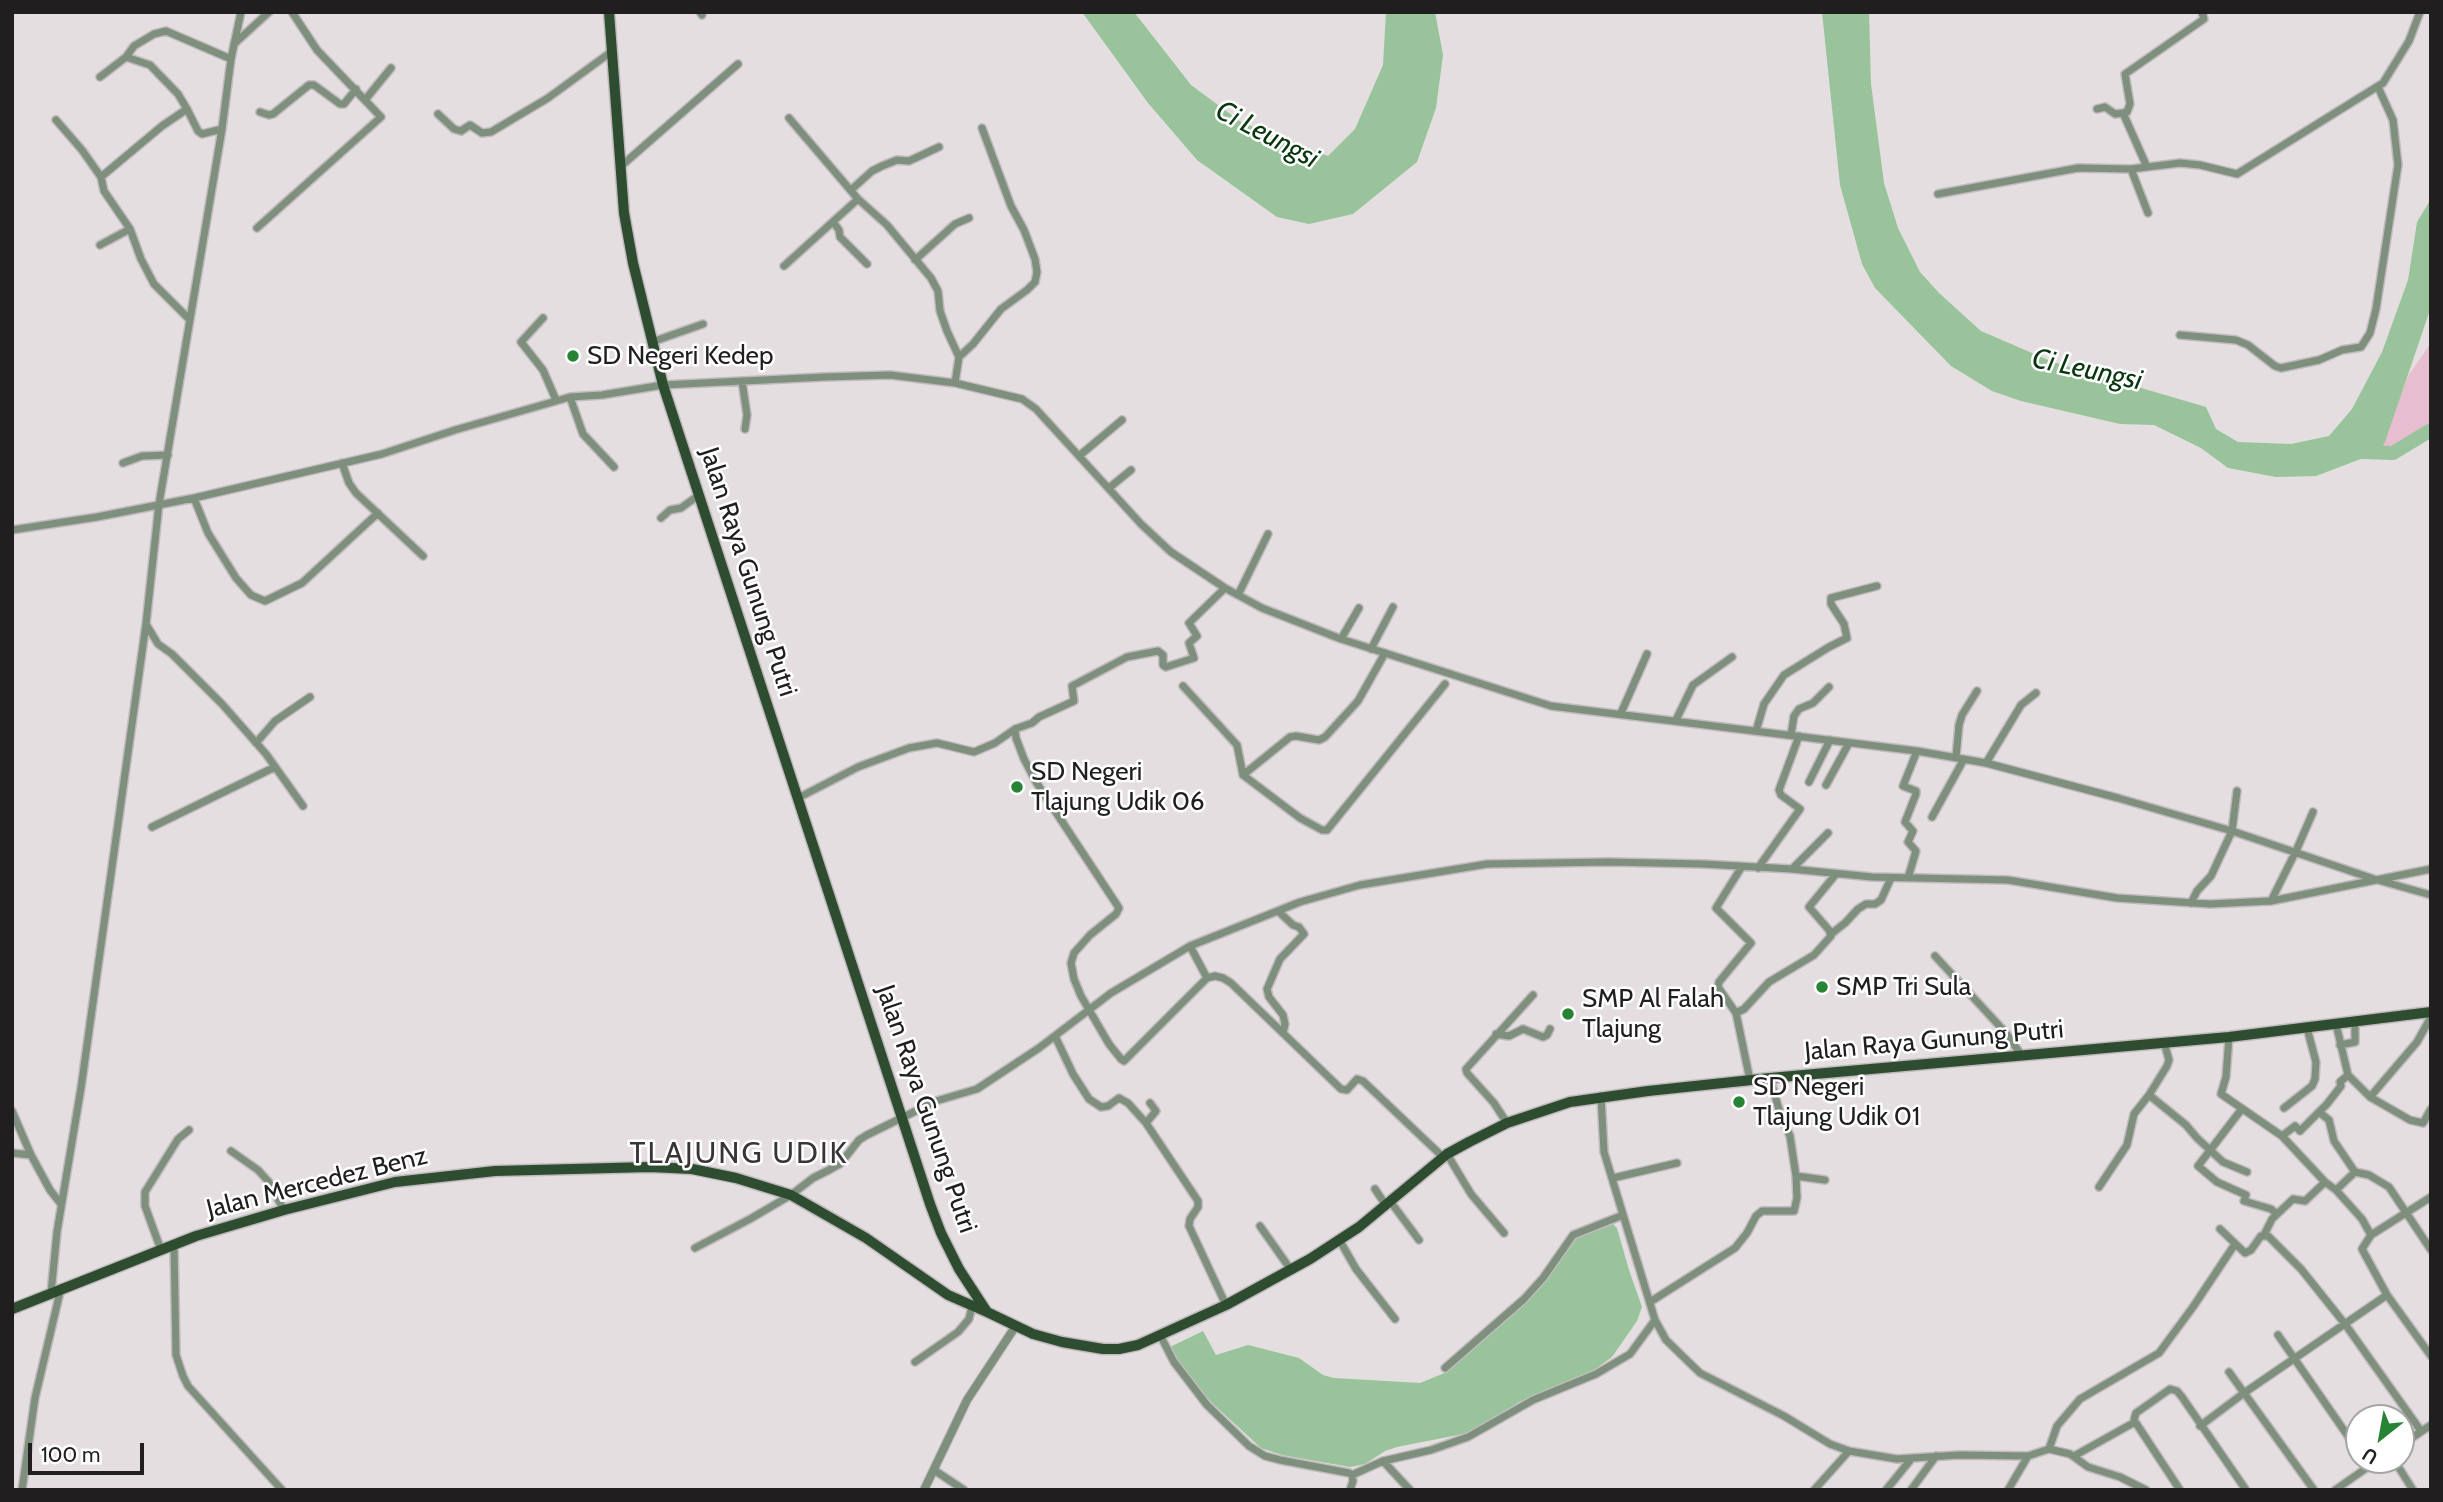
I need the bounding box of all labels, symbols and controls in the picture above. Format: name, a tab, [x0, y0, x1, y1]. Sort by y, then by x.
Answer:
water label: Ci Leungsi	[1210, 94, 1324, 176]
place label: SD Negeri Kedep	[587, 340, 773, 372]
water label: Ci Leungsi	[2029, 342, 2145, 398]
marker: SD Negeri Kedep	[565, 348, 581, 364]
street label: Jalan Raya Gunung Putri	[693, 444, 803, 700]
place label: SD Negeri Tlajung Udik 06	[1031, 756, 1205, 818]
marker: SD Negeri Tlajung Udik 06	[1009, 779, 1025, 795]
place label: SMP Tri Sula	[1836, 971, 1971, 1003]
marker: SMP Tri Sula	[1814, 979, 1830, 995]
street label: Jalan Raya Gunung Putri	[869, 981, 983, 1237]
place label: SMP Al Falah Tlajung	[1582, 983, 1724, 1044]
marker: SMP Al Falah Tlajung	[1560, 1006, 1576, 1022]
street label: Jalan Raya Gunung Putri	[1803, 1014, 2065, 1068]
place label: SD Negeri Tlajung Udik 01	[1753, 1071, 1920, 1132]
marker: SD Negeri Tlajung Udik 01	[1731, 1094, 1747, 1110]
district label: TLAJUNG UDIK	[631, 1136, 847, 1172]
street label: Jalan Mercedez Benz	[203, 1140, 431, 1226]
north arrow	[2345, 1404, 2415, 1474]
scale bar	[32, 1428, 147, 1472]
text: 100 m	[41, 1442, 100, 1467]
text: U	[2358, 1442, 2382, 1469]

